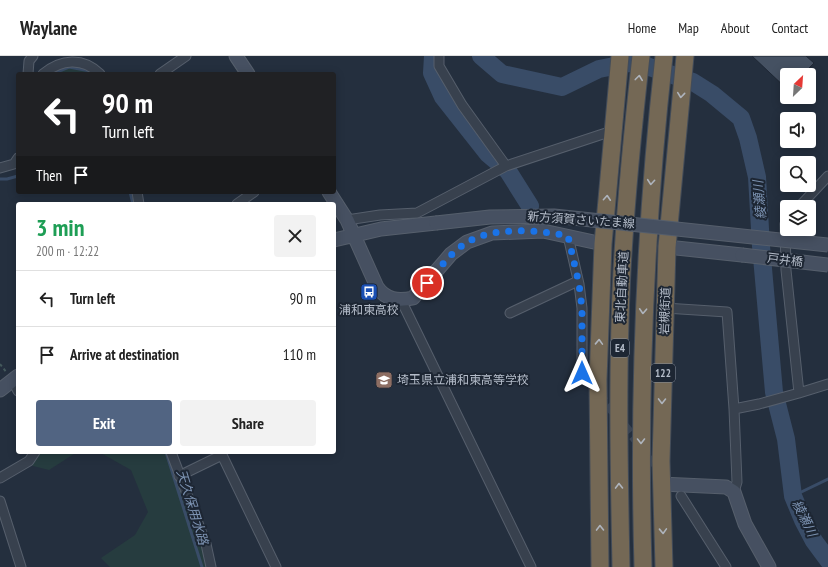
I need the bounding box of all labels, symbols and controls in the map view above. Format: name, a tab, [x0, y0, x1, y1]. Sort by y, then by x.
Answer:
text: Waylane	[20, 16, 77, 40]
text: Home	[628, 19, 656, 37]
text: Map	[678, 19, 699, 37]
text: About	[721, 19, 750, 37]
text: Contact	[772, 19, 808, 37]
north arrow	[780, 68, 816, 104]
map controls	[780, 68, 816, 236]
one-way arrow	[634, 75, 643, 81]
text: 90 m	[102, 84, 153, 121]
icon: left	[36, 88, 88, 140]
one-way arrow	[677, 92, 686, 98]
button: sound	[780, 112, 816, 148]
text: Turn left	[102, 120, 154, 143]
button: search	[780, 156, 816, 192]
icon: arrive	[70, 164, 92, 186]
text: Then	[36, 166, 62, 185]
water label: 綾瀬川	[749, 178, 770, 220]
one-way arrow	[646, 179, 655, 185]
one-way arrow	[602, 195, 611, 201]
button: layers	[780, 200, 816, 236]
street label: 新方須賀さいたま線	[527, 208, 635, 231]
text: 3 min	[36, 212, 84, 243]
button: close	[274, 215, 316, 257]
text: 200 m · 12:22	[36, 243, 99, 260]
street label: 戸井橋	[766, 250, 804, 269]
street label: 東北自動車道	[612, 251, 631, 323]
pin	[410, 266, 444, 300]
icon: arrive	[416, 272, 438, 294]
bus stop icon: 浦和東高校	[359, 282, 379, 302]
street label: 岩槻街道	[656, 287, 673, 335]
icon: left	[36, 288, 58, 310]
text: Turn left	[70, 289, 115, 308]
text: 90 m	[290, 289, 316, 308]
place label: 浦和東高校	[339, 302, 399, 317]
one-way arrow	[639, 308, 648, 314]
one-way arrow	[595, 339, 604, 345]
road number: E4	[611, 339, 629, 357]
icon: arrive	[36, 344, 58, 366]
text: Arrive at destination	[70, 345, 179, 364]
text: 110 m	[283, 345, 316, 364]
position arrow	[561, 352, 603, 394]
road number: 122	[651, 364, 675, 382]
school or university icon: 埼玉県立浦和東高等学校	[374, 370, 394, 390]
place label: 埼玉県立浦和東高等学校	[397, 372, 529, 387]
one-way arrow	[658, 398, 666, 404]
button: Exit	[36, 400, 172, 446]
button: Share	[180, 400, 316, 446]
one-way arrow	[636, 438, 645, 444]
water label: 天久保用水路	[173, 467, 212, 548]
one-way arrow	[615, 483, 624, 489]
water label: 綾瀬川	[788, 497, 822, 541]
one-way arrow	[596, 525, 604, 531]
one-way arrow	[659, 528, 667, 534]

